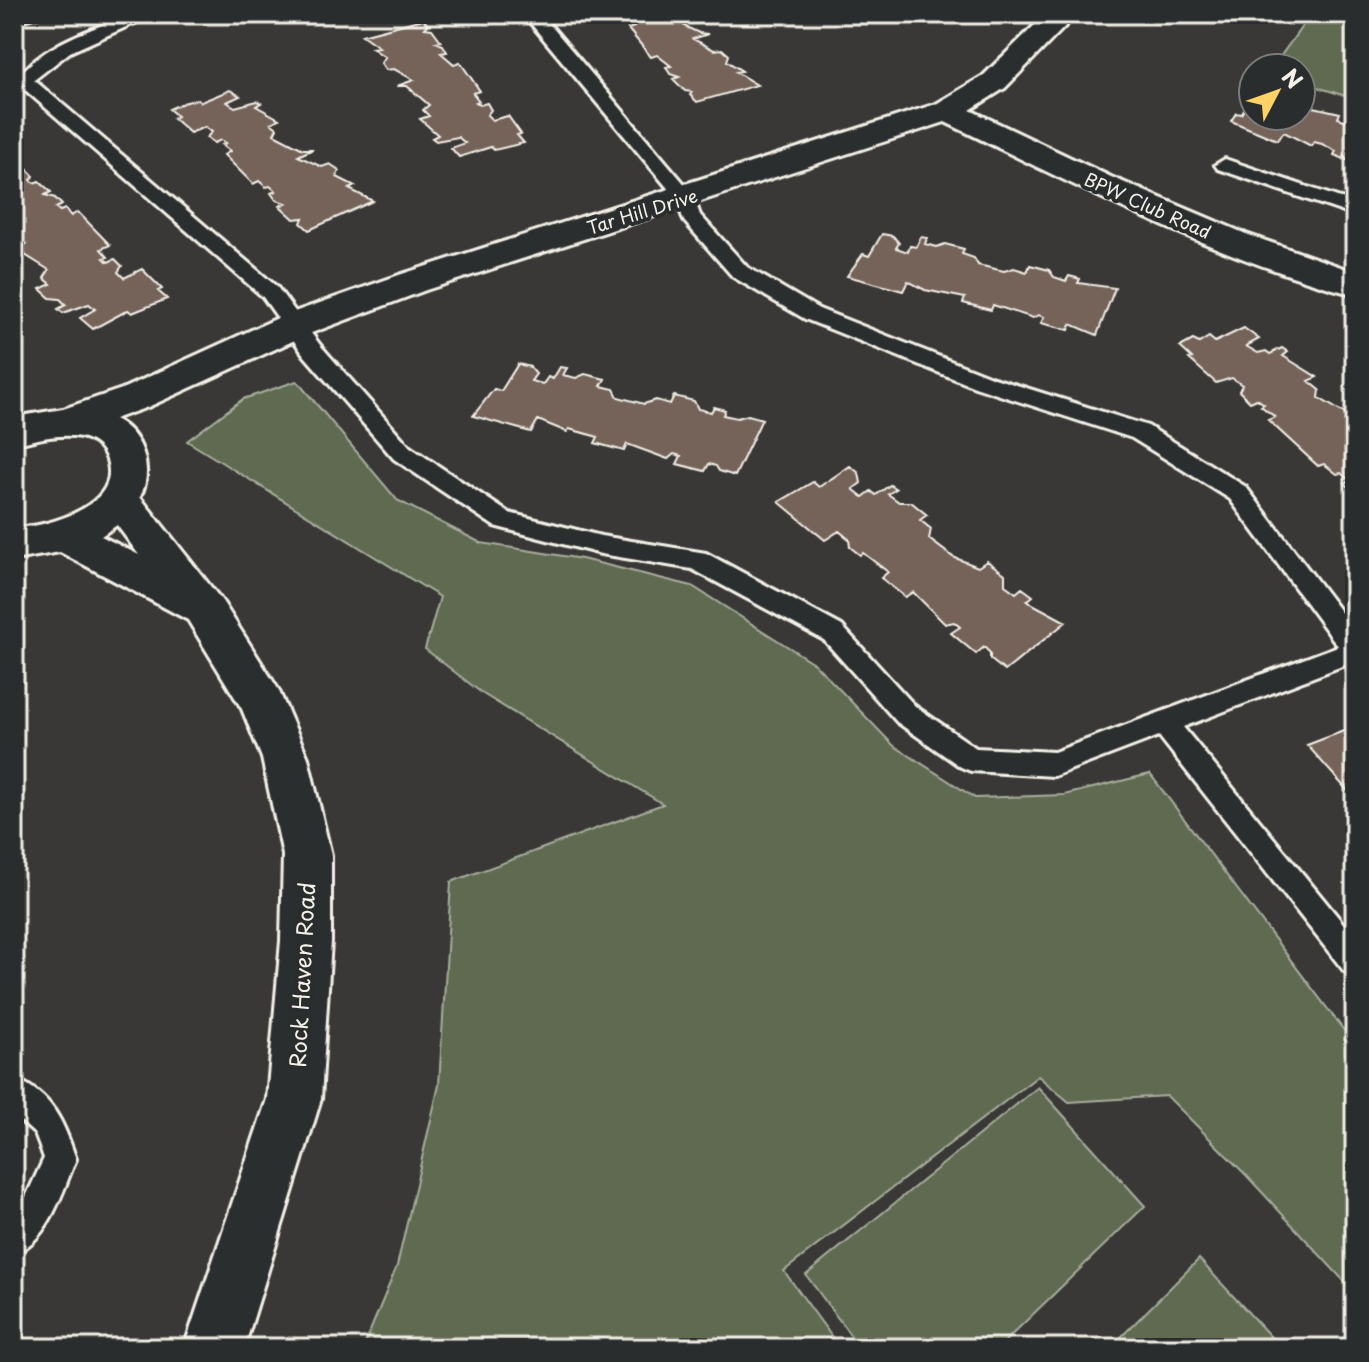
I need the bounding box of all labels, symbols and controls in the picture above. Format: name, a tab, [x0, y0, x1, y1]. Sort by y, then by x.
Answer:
north arrow	[1237, 52, 1317, 132]
text: N	[1275, 60, 1311, 95]
street label: BPW Club Road	[1080, 165, 1216, 245]
street label: Tar Hill Drive	[583, 181, 701, 241]
street label: Rock Haven Road	[280, 882, 322, 1068]

